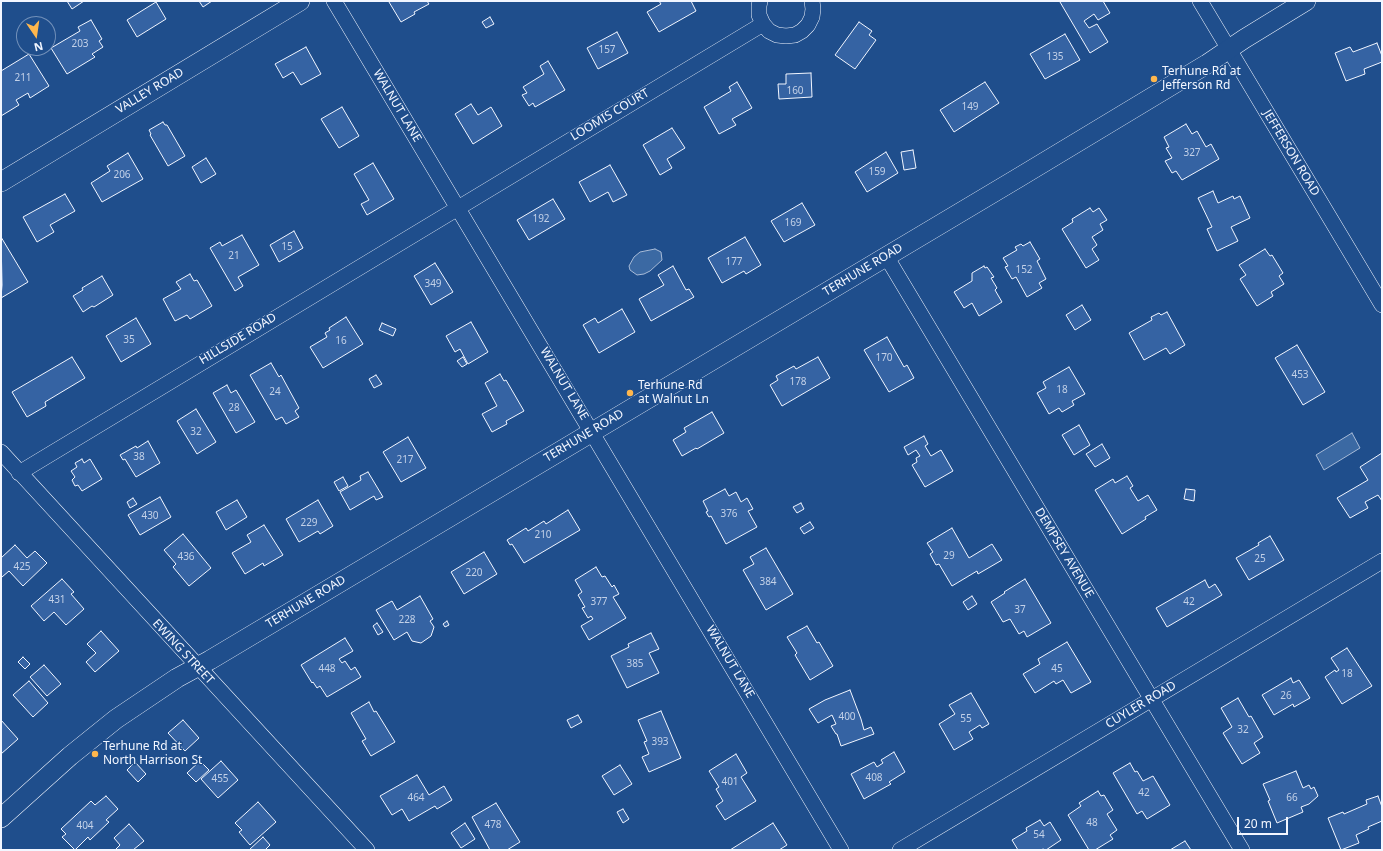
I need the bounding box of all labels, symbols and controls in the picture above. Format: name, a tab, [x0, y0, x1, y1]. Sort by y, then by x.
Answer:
north arrow	[16, 16, 56, 56]
house number: 203	[71, 38, 89, 50]
text: N	[33, 39, 45, 56]
house number: 157	[598, 44, 616, 56]
house number: 135	[1046, 51, 1064, 63]
street label: VALLEY ROAD	[113, 65, 187, 117]
place label: Terhune Rd at Jefferson Rd	[1162, 65, 1241, 93]
street label: WALNUT LANE	[370, 67, 424, 145]
house number: 211	[14, 72, 32, 84]
marker: Terhune Rd at Jefferson Rd	[1149, 74, 1159, 84]
house number: 160	[786, 85, 804, 97]
street label: LOOMIS COURT	[568, 86, 652, 144]
house number: 149	[961, 101, 979, 113]
street label: JEFFERSON ROAD	[1260, 107, 1322, 199]
house number: 327	[1183, 147, 1201, 159]
house number: 159	[868, 166, 886, 178]
house number: 206	[113, 169, 131, 181]
house number: 192	[532, 213, 550, 225]
house number: 169	[784, 217, 802, 229]
house number: 15	[281, 241, 293, 253]
street label: TERHUNE ROAD	[821, 241, 905, 299]
house number: 21	[228, 250, 240, 262]
house number: 177	[725, 256, 743, 268]
house number: 152	[1015, 264, 1033, 276]
house number: 349	[424, 278, 442, 290]
street label: HILLSIDE ROAD	[197, 310, 279, 368]
house number: 35	[123, 334, 135, 346]
house number: 16	[335, 335, 347, 347]
street label: WALNUT LANE	[537, 345, 591, 423]
house number: 170	[875, 352, 893, 364]
house number: 453	[1291, 369, 1309, 381]
house number: 178	[789, 376, 807, 388]
place label: Terhune Rd at Walnut Ln	[638, 379, 709, 407]
house number: 18	[1056, 384, 1068, 396]
house number: 24	[269, 386, 281, 398]
marker: Terhune Rd at Walnut Ln	[625, 388, 635, 398]
house number: 28	[228, 402, 240, 414]
street label: TERHUNE ROAD	[542, 407, 626, 465]
house number: 32	[190, 426, 202, 438]
house number: 38	[133, 451, 145, 463]
house number: 217	[396, 454, 414, 466]
street label: DEMPSEY AVENUE	[1031, 505, 1097, 601]
house number: 376	[720, 508, 738, 520]
house number: 430	[141, 510, 159, 522]
house number: 229	[300, 517, 318, 529]
house number: 210	[534, 529, 552, 541]
house number: 29	[943, 550, 955, 562]
house number: 436	[177, 551, 195, 563]
house number: 25	[1254, 553, 1266, 565]
house number: 425	[13, 561, 31, 573]
house number: 220	[465, 567, 483, 579]
street label: TERHUNE ROAD	[264, 573, 348, 631]
house number: 384	[759, 576, 777, 588]
house number: 431	[48, 594, 66, 606]
house number: 377	[590, 596, 608, 608]
house number: 42	[1183, 596, 1195, 608]
house number: 37	[1014, 604, 1026, 616]
house number: 228	[398, 614, 416, 626]
street label: EWING STREET	[149, 617, 217, 687]
street label: WALNUT LANE	[703, 623, 757, 701]
house number: 385	[626, 658, 644, 670]
house number: 448	[318, 663, 336, 675]
house number: 45	[1051, 663, 1063, 675]
house number: 18	[1341, 668, 1353, 680]
street label: CUYLER ROAD	[1103, 678, 1179, 732]
house number: 26	[1280, 690, 1292, 702]
house number: 400	[838, 711, 856, 723]
house number: 55	[960, 713, 972, 725]
house number: 32	[1237, 724, 1249, 736]
house number: 393	[651, 736, 669, 748]
place label: Terhune Rd at North Harrison St	[103, 740, 202, 768]
marker: Terhune Rd at North Harrison St	[90, 749, 100, 759]
house number: 408	[865, 772, 883, 784]
house number: 455	[211, 773, 229, 785]
house number: 401	[721, 776, 739, 788]
house number: 42	[1138, 787, 1150, 799]
house number: 464	[407, 792, 425, 804]
house number: 66	[1286, 792, 1298, 804]
scale bar	[1239, 809, 1290, 835]
text: 20 m	[1244, 815, 1272, 832]
house number: 48	[1086, 817, 1098, 829]
house number: 478	[484, 819, 502, 831]
house number: 404	[76, 820, 94, 832]
house number: 54	[1033, 829, 1045, 841]

